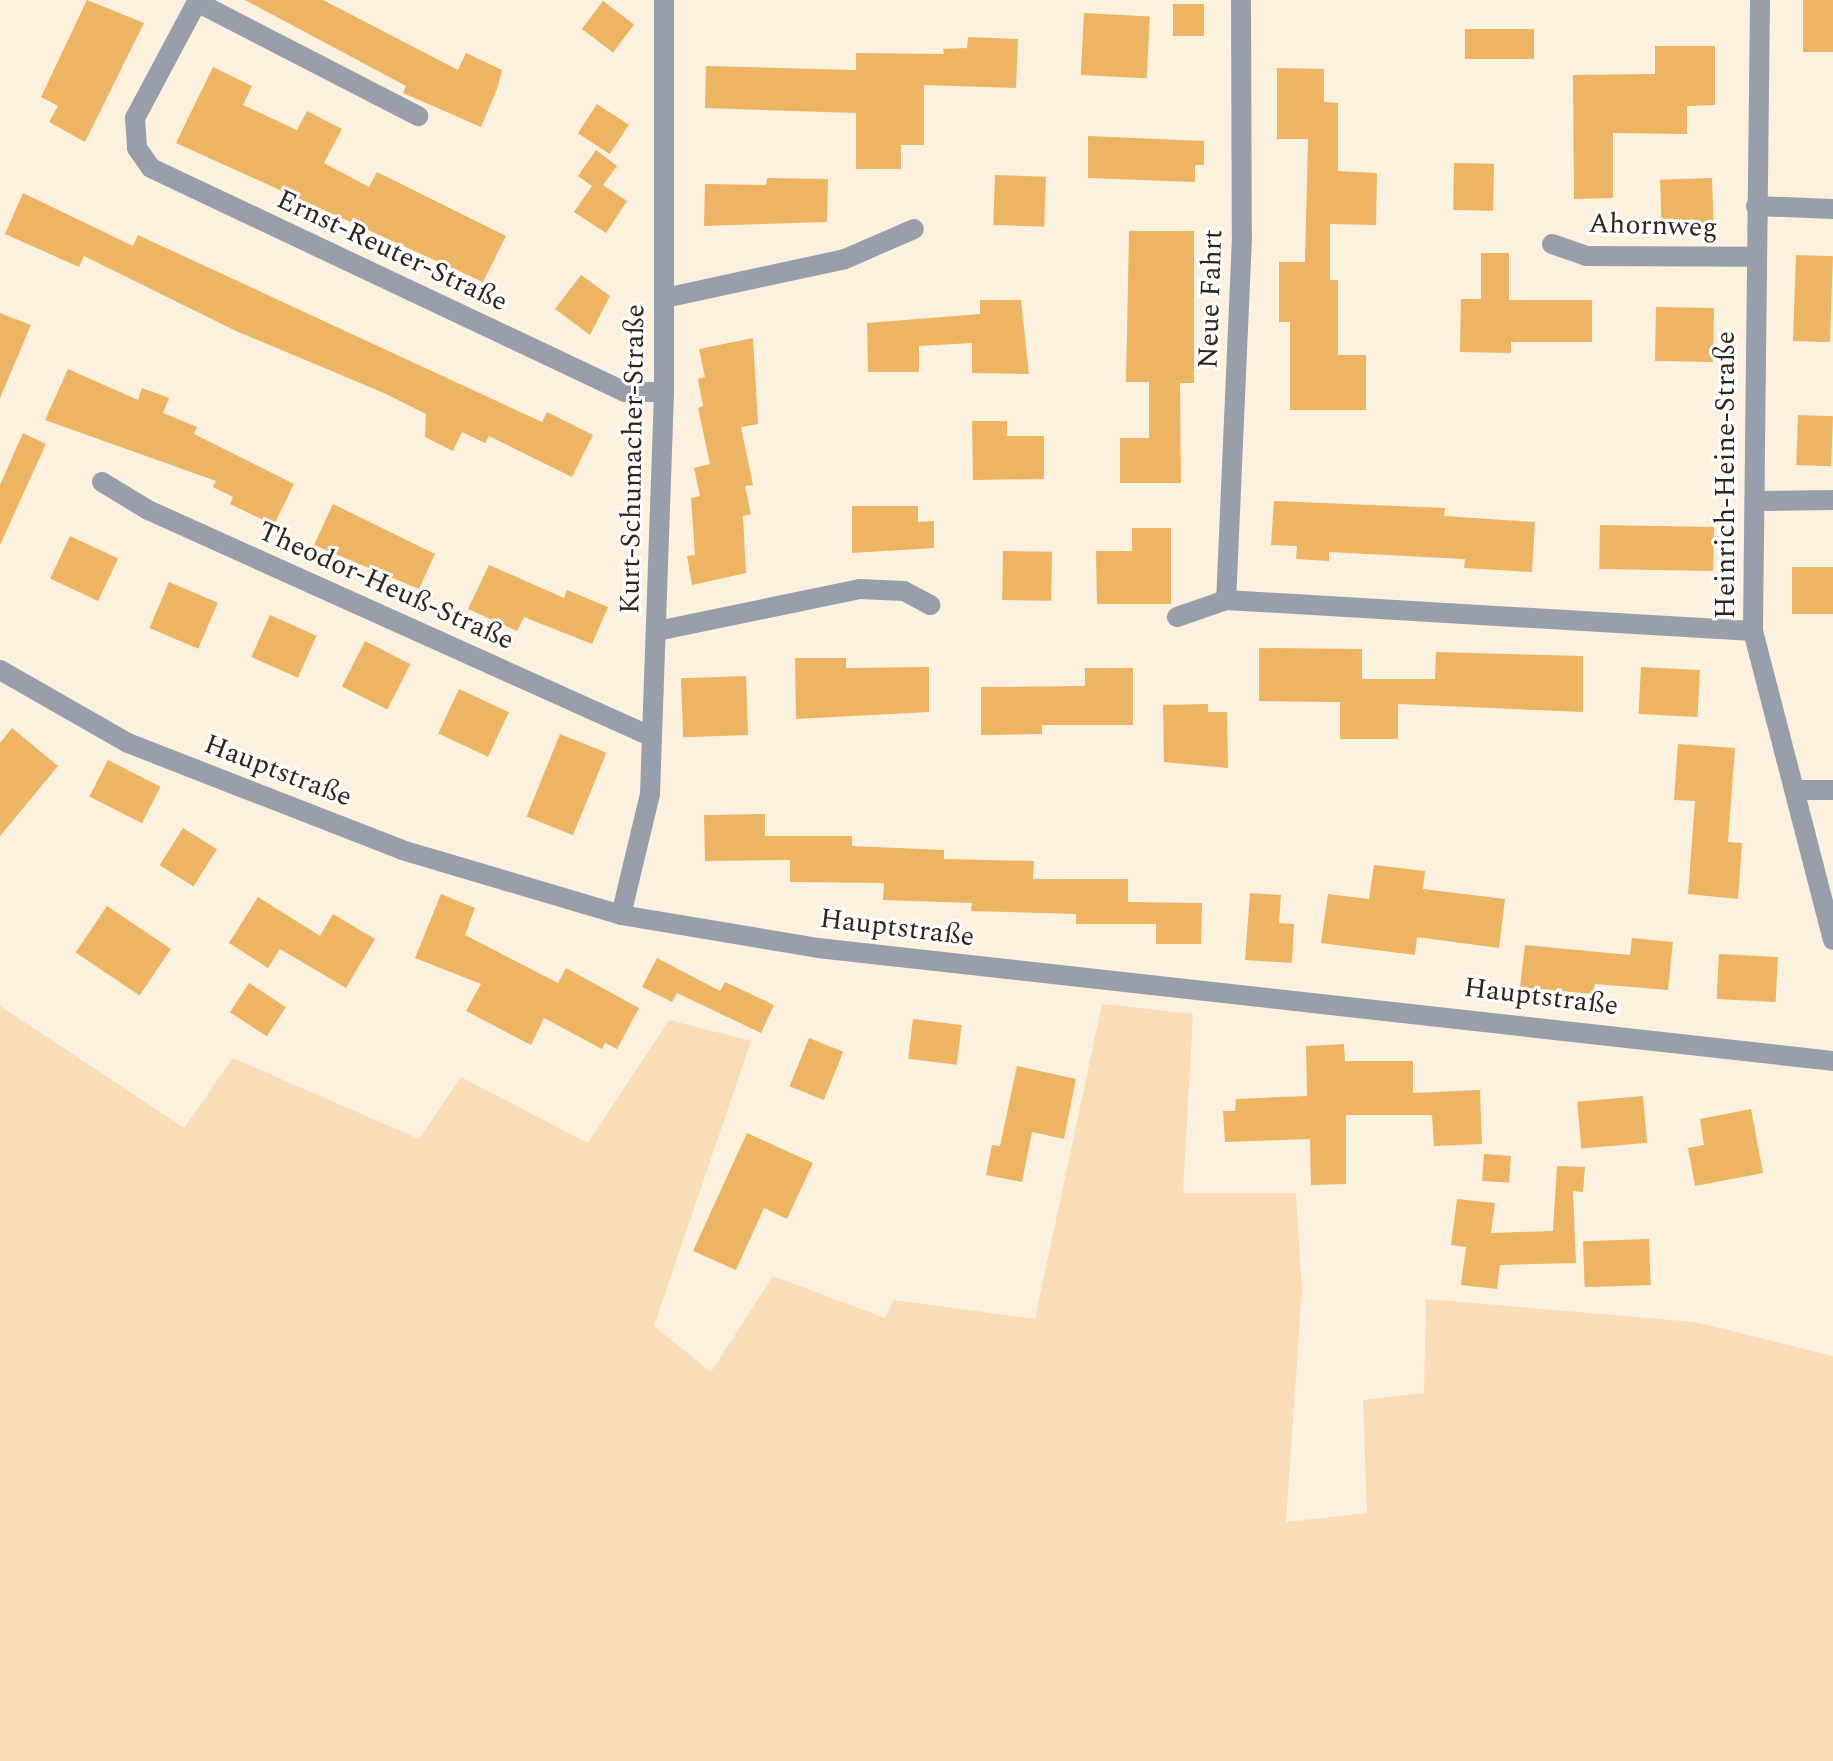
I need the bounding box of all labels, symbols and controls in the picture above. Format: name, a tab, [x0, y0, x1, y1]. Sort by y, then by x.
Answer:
street label: Ernst-Reuter-Straße	[271, 183, 513, 319]
street label: Ahornweg	[1588, 207, 1718, 245]
street label: Neue Fahrt	[1192, 229, 1230, 369]
street label: Kurt-Schumacher-Straße	[613, 304, 653, 614]
street label: Heinrich-Heine-Straße	[1709, 331, 1743, 619]
street label: Theodor-Heuß-Straße	[253, 514, 519, 658]
street label: Hauptstraße	[199, 727, 357, 815]
street label: Hauptstraße	[818, 902, 976, 954]
street label: Hauptstraße	[1462, 971, 1620, 1023]

